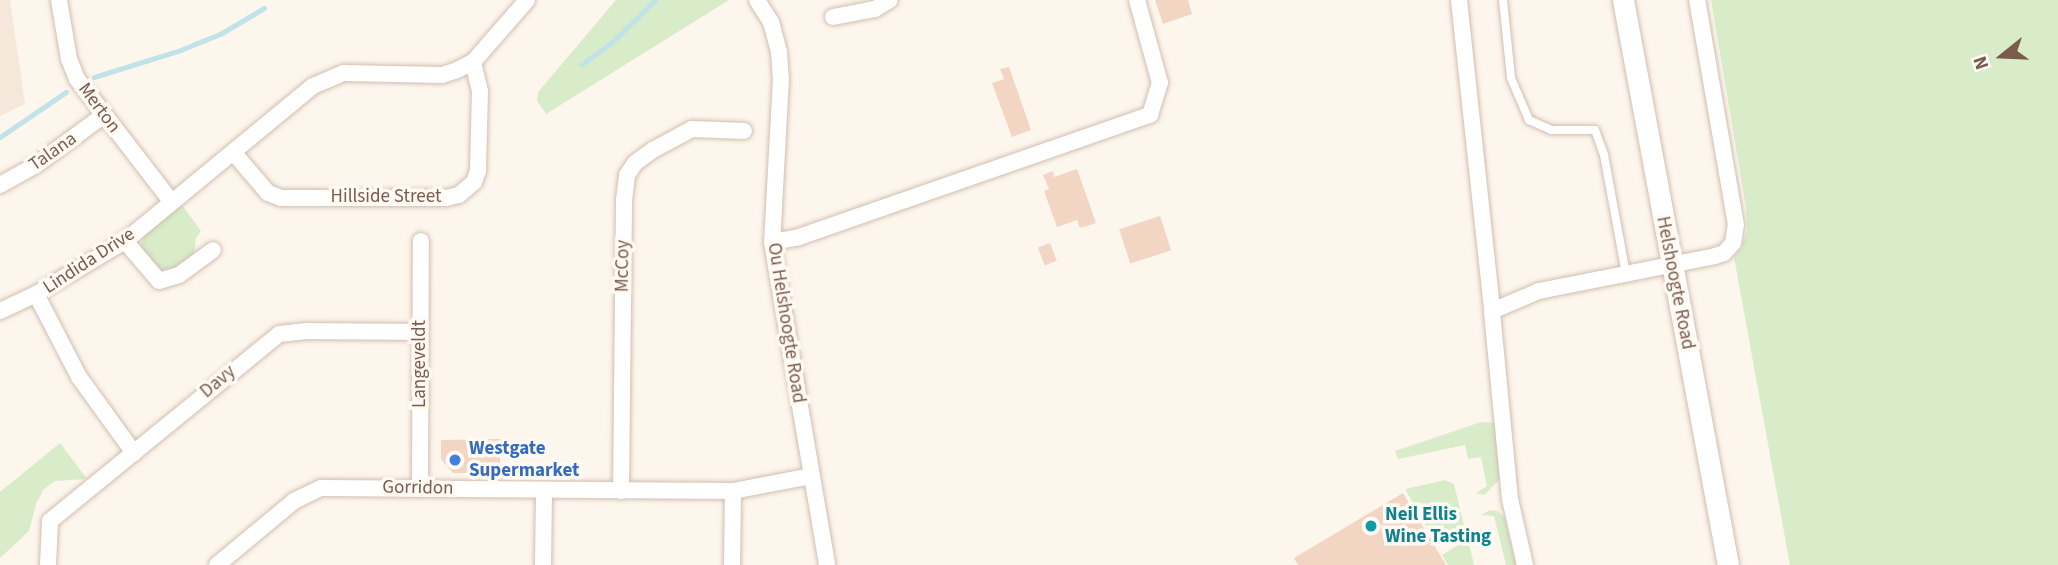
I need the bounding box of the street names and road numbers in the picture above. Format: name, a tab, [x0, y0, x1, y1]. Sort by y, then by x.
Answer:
street label: Merton	[73, 79, 125, 137]
street label: Talana	[25, 128, 81, 176]
street label: Hillside Street	[331, 186, 441, 208]
street label: Helshoogte Road	[1651, 214, 1699, 352]
street label: Lindida Drive	[39, 223, 139, 299]
street label: McCoy	[611, 240, 635, 292]
street label: Ou Helshoogte Road	[762, 241, 810, 405]
street label: Langeveldt	[409, 320, 431, 408]
street label: Davy	[196, 361, 240, 403]
street label: Gorridon	[382, 476, 454, 500]

